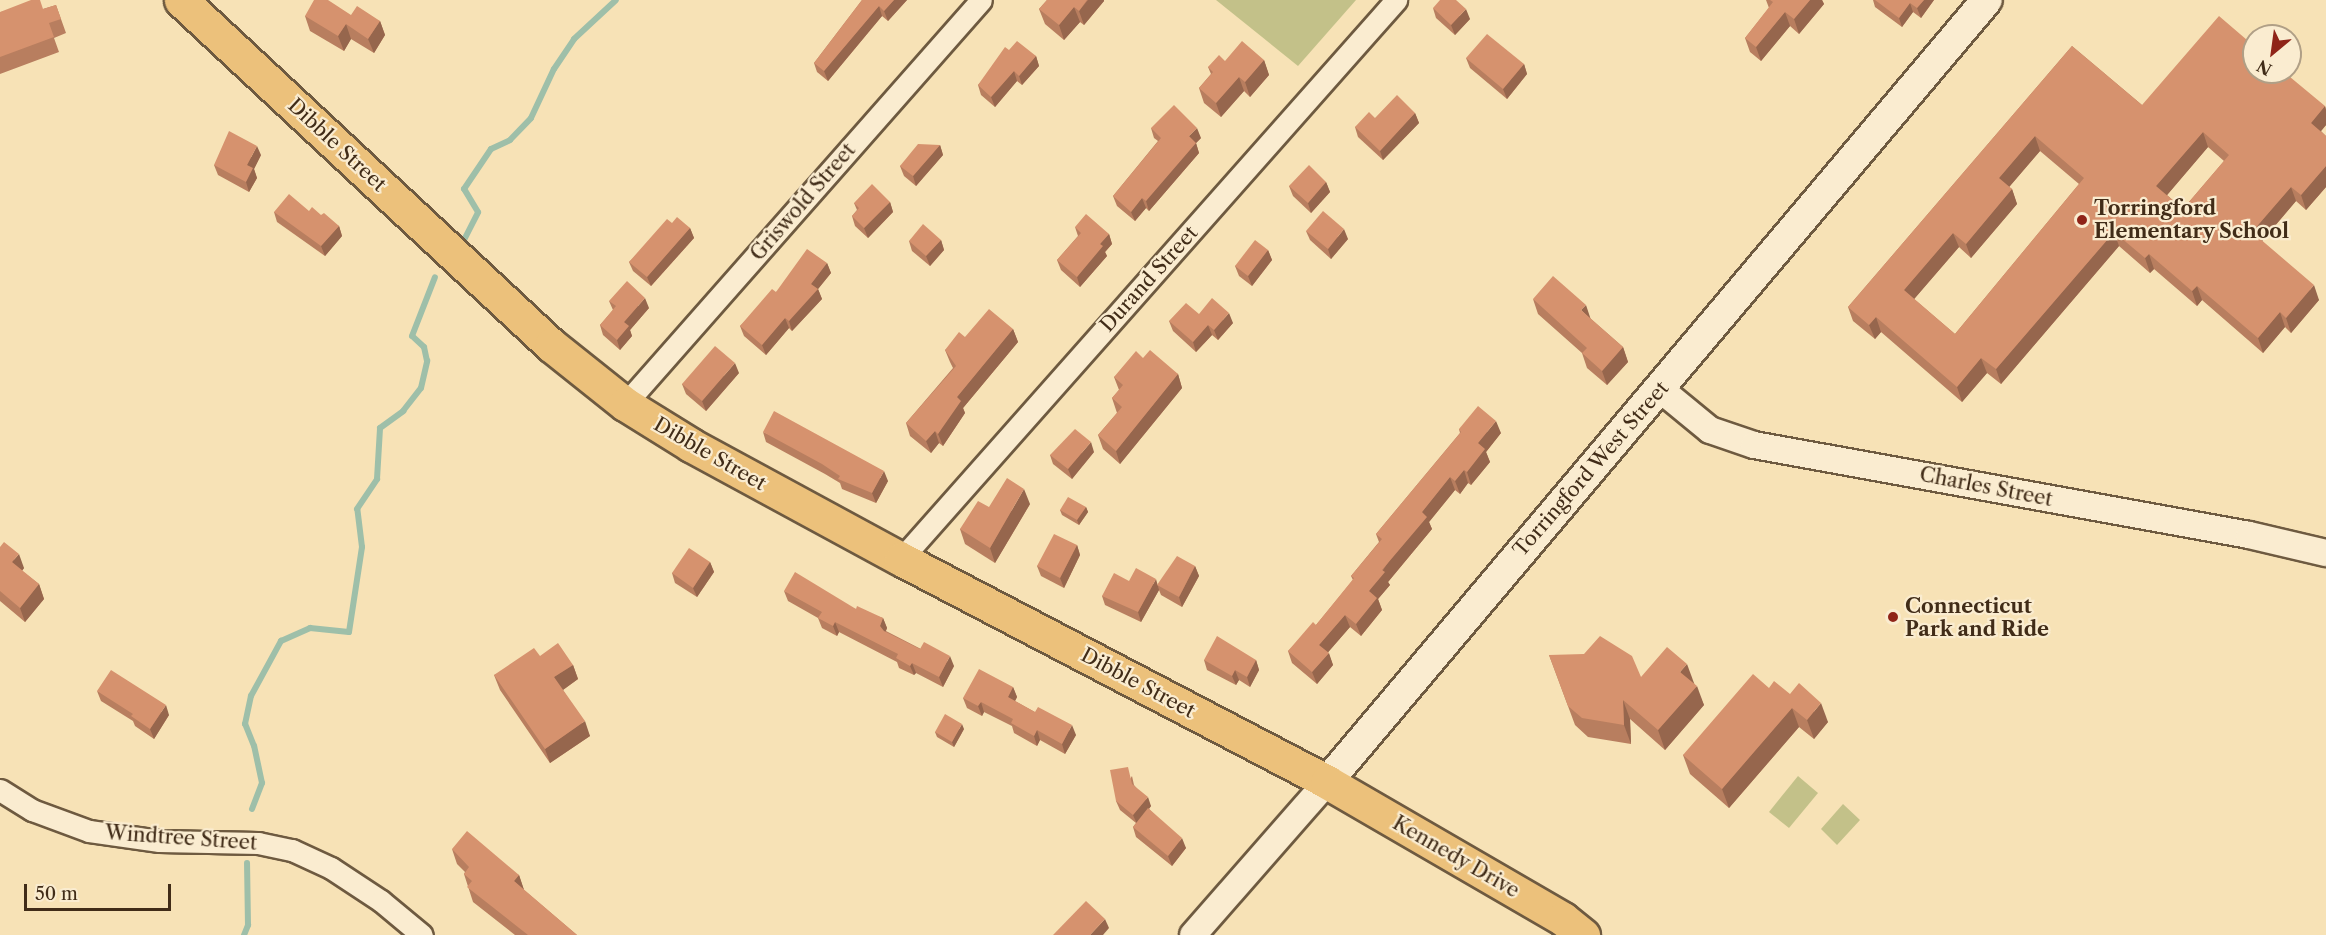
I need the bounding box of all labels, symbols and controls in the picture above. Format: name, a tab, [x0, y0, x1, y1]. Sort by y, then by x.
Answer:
north arrow	[2242, 24, 2302, 84]
text: N	[2253, 56, 2275, 80]
street label: Dibble Street	[283, 93, 391, 197]
street label: Griswold Street	[746, 138, 860, 266]
place label: Torringford Elementary School	[2094, 196, 2290, 243]
marker: Torringford Elementary School	[2075, 213, 2089, 227]
street label: Durand Street	[1095, 221, 1203, 337]
street label: Torringford West Street	[1508, 376, 1674, 562]
street label: Dibble Street	[650, 412, 770, 496]
street label: Charles Street	[1918, 462, 2054, 512]
place label: Connecticut Park and Ride	[1905, 594, 2049, 641]
marker: Connecticut Park and Ride	[1886, 610, 1900, 624]
street label: Dibble Street	[1077, 643, 1199, 723]
street label: Kennedy Drive	[1388, 811, 1524, 903]
street label: Windtree Street	[104, 821, 258, 855]
scale bar	[27, 872, 174, 910]
text: 50 m	[35, 883, 78, 905]

